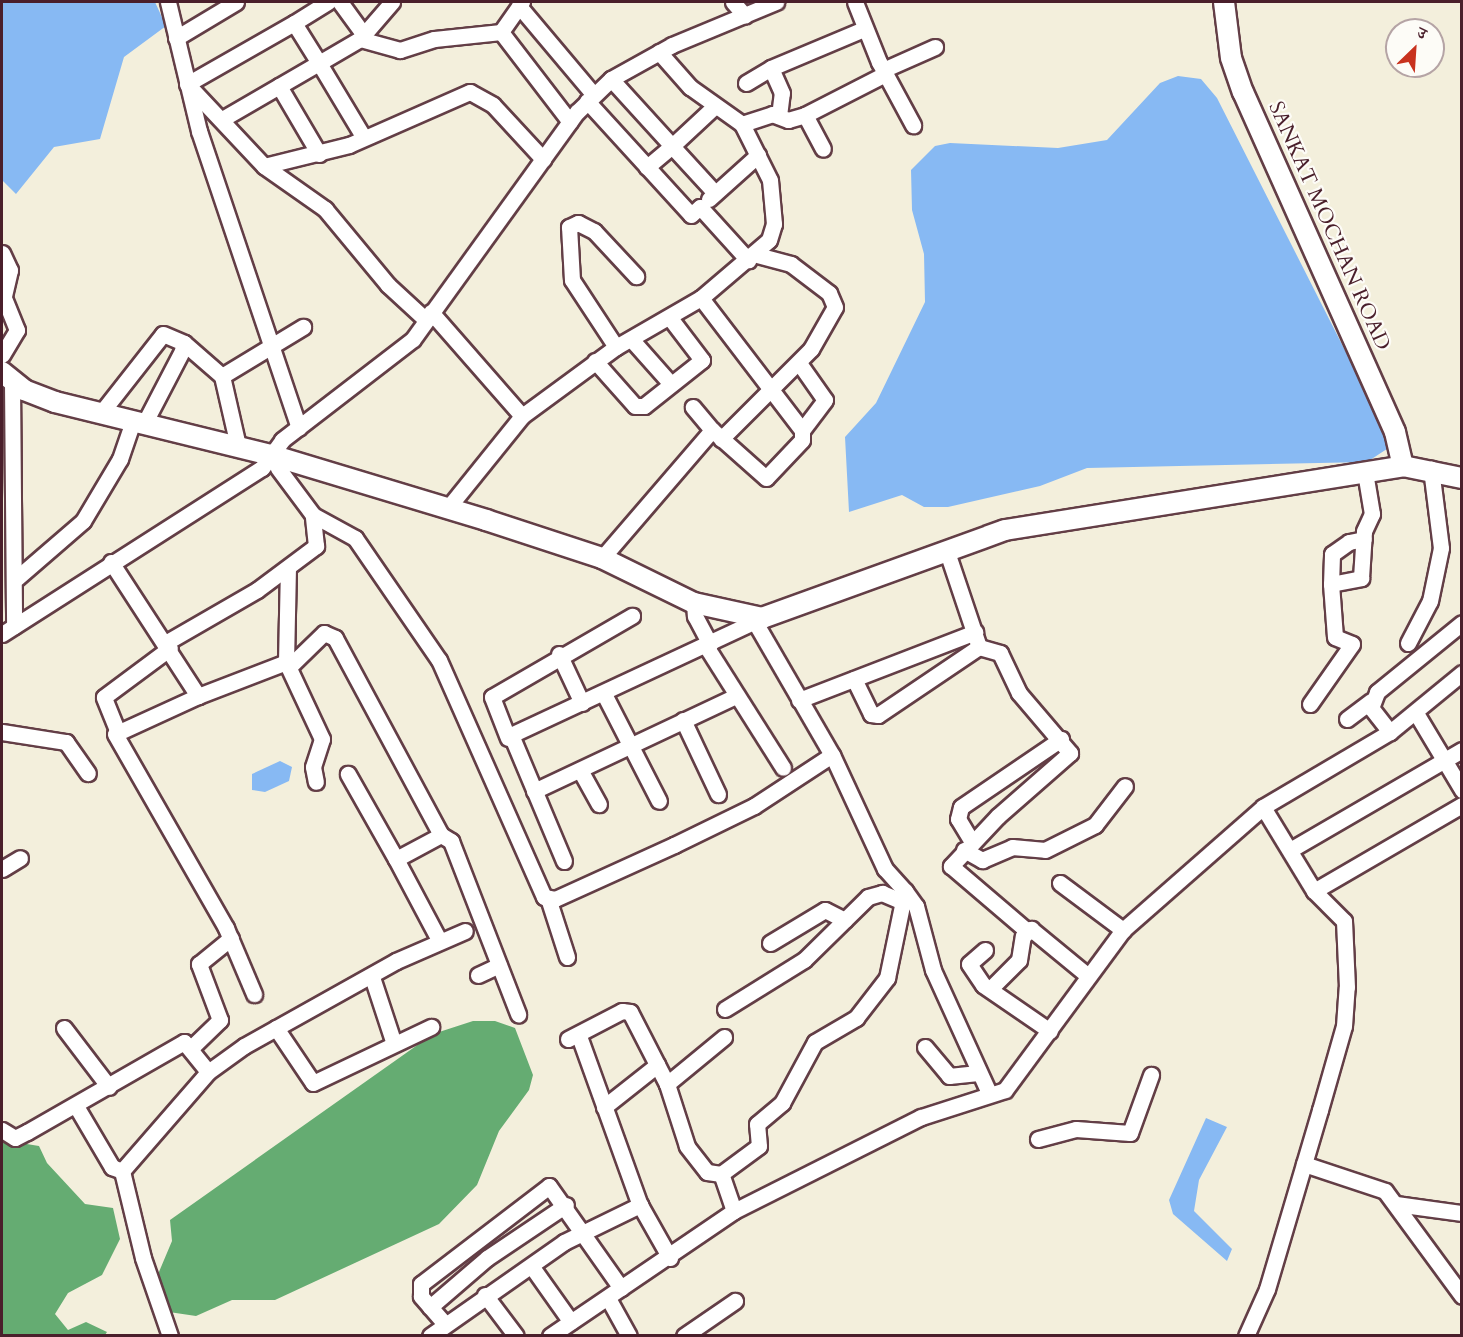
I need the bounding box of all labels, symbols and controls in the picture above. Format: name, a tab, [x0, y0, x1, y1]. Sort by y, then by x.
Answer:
north arrow	[1385, 18, 1445, 78]
text: उ	[1413, 22, 1430, 45]
street label: SANKAT MOCHAN ROAD	[1263, 98, 1395, 354]

